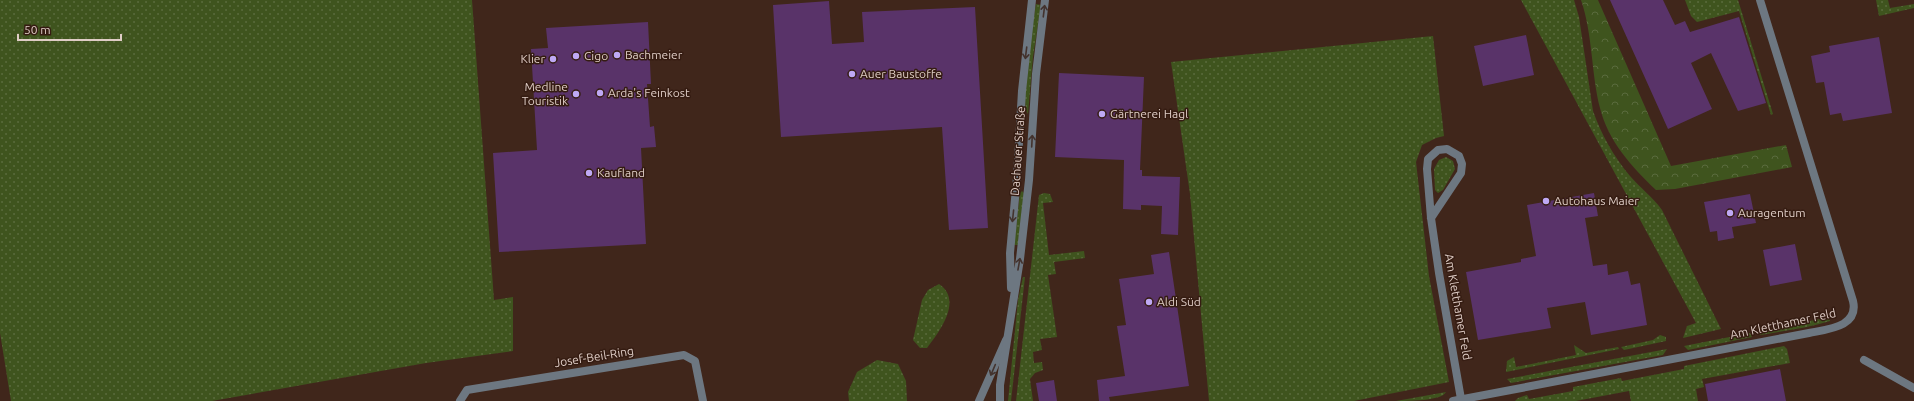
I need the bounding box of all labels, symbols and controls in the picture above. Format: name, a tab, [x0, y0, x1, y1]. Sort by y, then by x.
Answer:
one-way arrow	[1040, 5, 1048, 18]
scale bar	[18, 16, 121, 42]
text: 50 m	[24, 23, 51, 36]
one-way arrow	[1023, 46, 1030, 59]
place label: Bachmeier	[625, 48, 683, 61]
place label: Cigo	[584, 49, 608, 62]
marker: Bachmeier	[612, 50, 622, 60]
marker: Cigo	[571, 51, 581, 61]
place label: Klier	[520, 52, 545, 65]
marker: Klier	[548, 54, 558, 64]
place label: Auer Baustoffe	[860, 67, 942, 80]
marker: Auer Baustoffe	[847, 69, 857, 79]
place label: Medline Touristik	[522, 80, 568, 107]
place label: Arda's Feinkost	[608, 86, 690, 99]
marker: Arda's Feinkost	[595, 88, 605, 98]
marker: Medline Touristik	[571, 89, 581, 99]
street label: Dachauer Straße	[1008, 106, 1027, 196]
place label: Gärtnerei Hagl	[1110, 107, 1188, 120]
marker: Gärtnerei Hagl	[1097, 109, 1107, 119]
one-way arrow	[1028, 135, 1035, 148]
place label: Kaufland	[597, 166, 645, 179]
marker: Kaufland	[584, 168, 594, 178]
place label: Autohaus Maier	[1554, 194, 1639, 207]
marker: Autohaus Maier	[1541, 196, 1551, 206]
place label: Auragentum	[1738, 206, 1806, 219]
marker: Auragentum	[1725, 208, 1735, 218]
one-way arrow	[1010, 209, 1017, 222]
street label: Am Kletthamer Feld	[1443, 253, 1474, 361]
one-way arrow	[1015, 258, 1023, 271]
place label: Aldi Süd	[1157, 295, 1201, 308]
marker: Aldi Süd	[1144, 297, 1154, 307]
street label: Am Kletthamer Feld	[1729, 306, 1837, 341]
street label: Josef-Beil-Ring	[553, 344, 635, 369]
one-way arrow	[989, 363, 997, 375]

